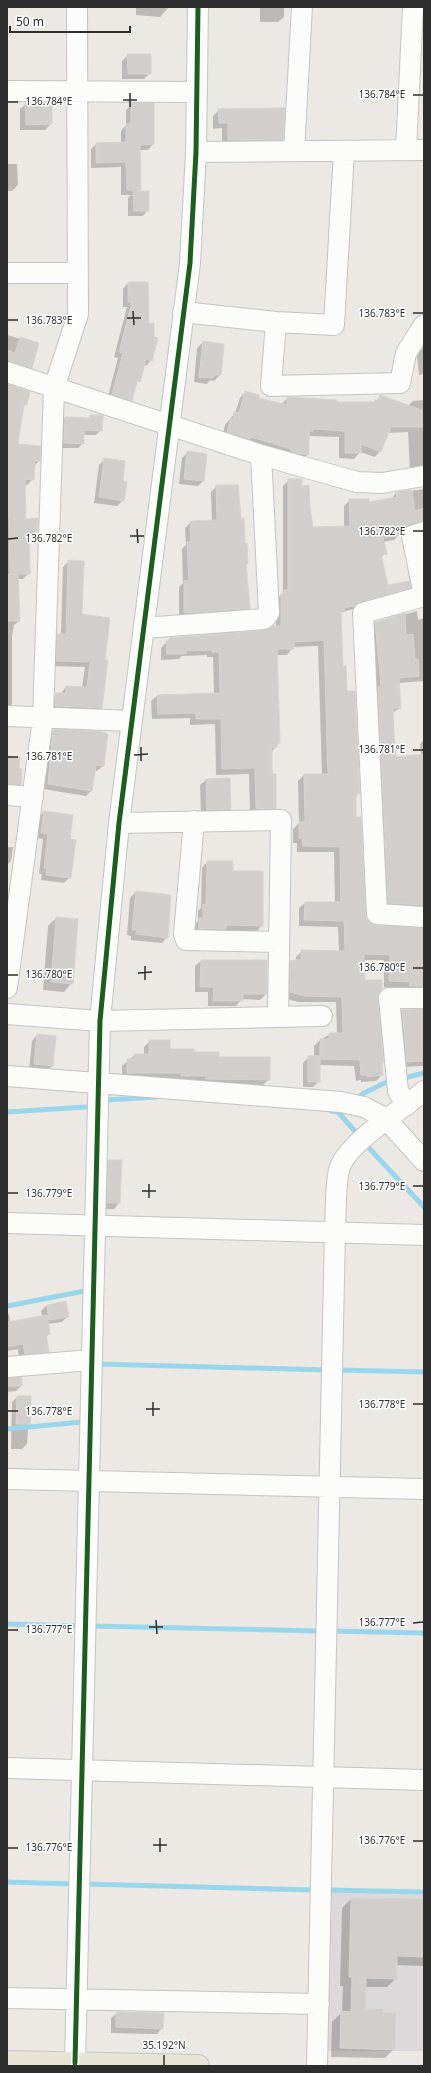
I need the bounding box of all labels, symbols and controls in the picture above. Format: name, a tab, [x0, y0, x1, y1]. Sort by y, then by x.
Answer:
scale bar	[10, 8, 130, 34]
text: 50 m	[16, 13, 44, 30]
text: 136.784°E	[359, 87, 405, 101]
text: 136.784°E	[26, 94, 72, 108]
text: 136.783°E	[359, 306, 405, 320]
text: 136.783°E	[26, 313, 72, 327]
text: 136.782°E	[359, 524, 405, 538]
text: 136.782°E	[26, 531, 72, 545]
text: 136.781°E	[359, 742, 405, 756]
text: 136.781°E	[26, 749, 72, 763]
text: 136.780°E	[359, 960, 405, 974]
text: 136.780°E	[26, 967, 72, 981]
text: 136.779°E	[359, 1179, 405, 1193]
text: 136.779°E	[26, 1186, 72, 1200]
text: 136.778°E	[359, 1397, 405, 1411]
text: 136.778°E	[26, 1404, 72, 1418]
text: 136.777°E	[359, 1615, 405, 1629]
text: 136.777°E	[26, 1622, 72, 1636]
text: 136.776°E	[359, 1833, 405, 1847]
text: 136.776°E	[26, 1840, 72, 1854]
text: 35.192°N	[142, 2038, 186, 2052]

